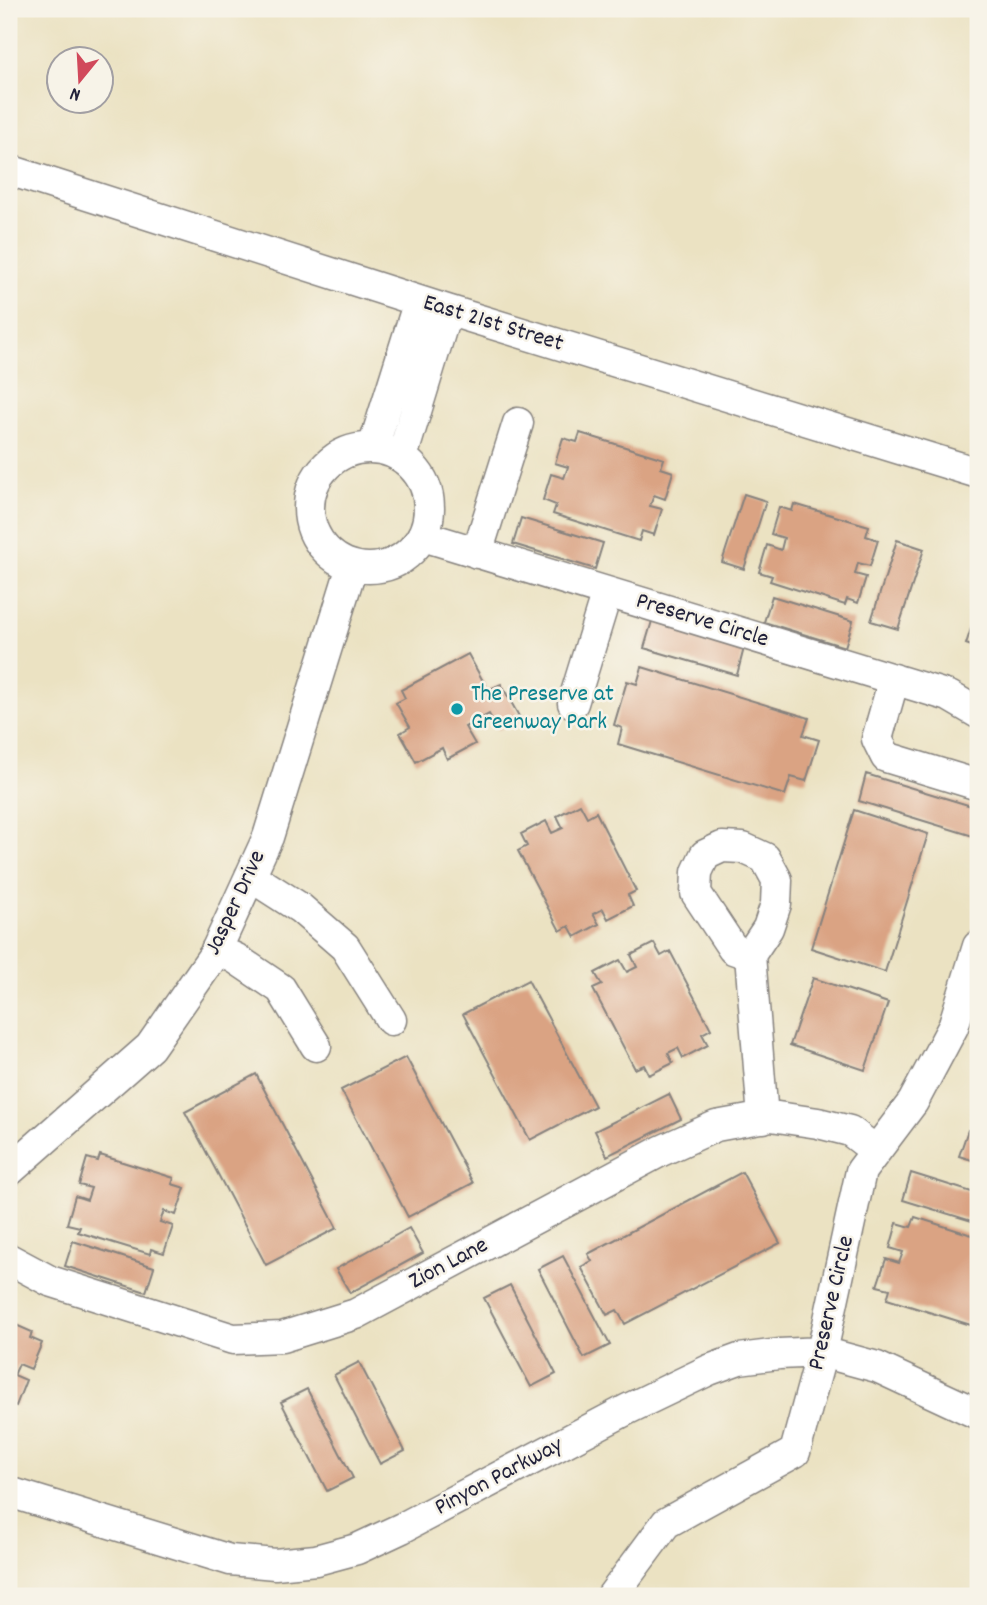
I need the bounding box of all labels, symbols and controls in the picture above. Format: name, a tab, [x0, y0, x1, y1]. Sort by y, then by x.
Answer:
north arrow	[46, 46, 116, 116]
text: N	[67, 79, 84, 107]
street label: East 21st Street	[419, 287, 567, 362]
street label: Preserve Circle	[631, 585, 773, 657]
place label: The Preserve at Greenway Park	[471, 678, 614, 740]
marker: The Preserve at Greenway Park	[449, 701, 465, 717]
street label: Jasper Drive	[197, 845, 275, 961]
street label: Zion Lane	[404, 1229, 494, 1299]
street label: Preserve Circle	[800, 1232, 864, 1374]
street label: Pinyon Parkway	[429, 1428, 570, 1525]

